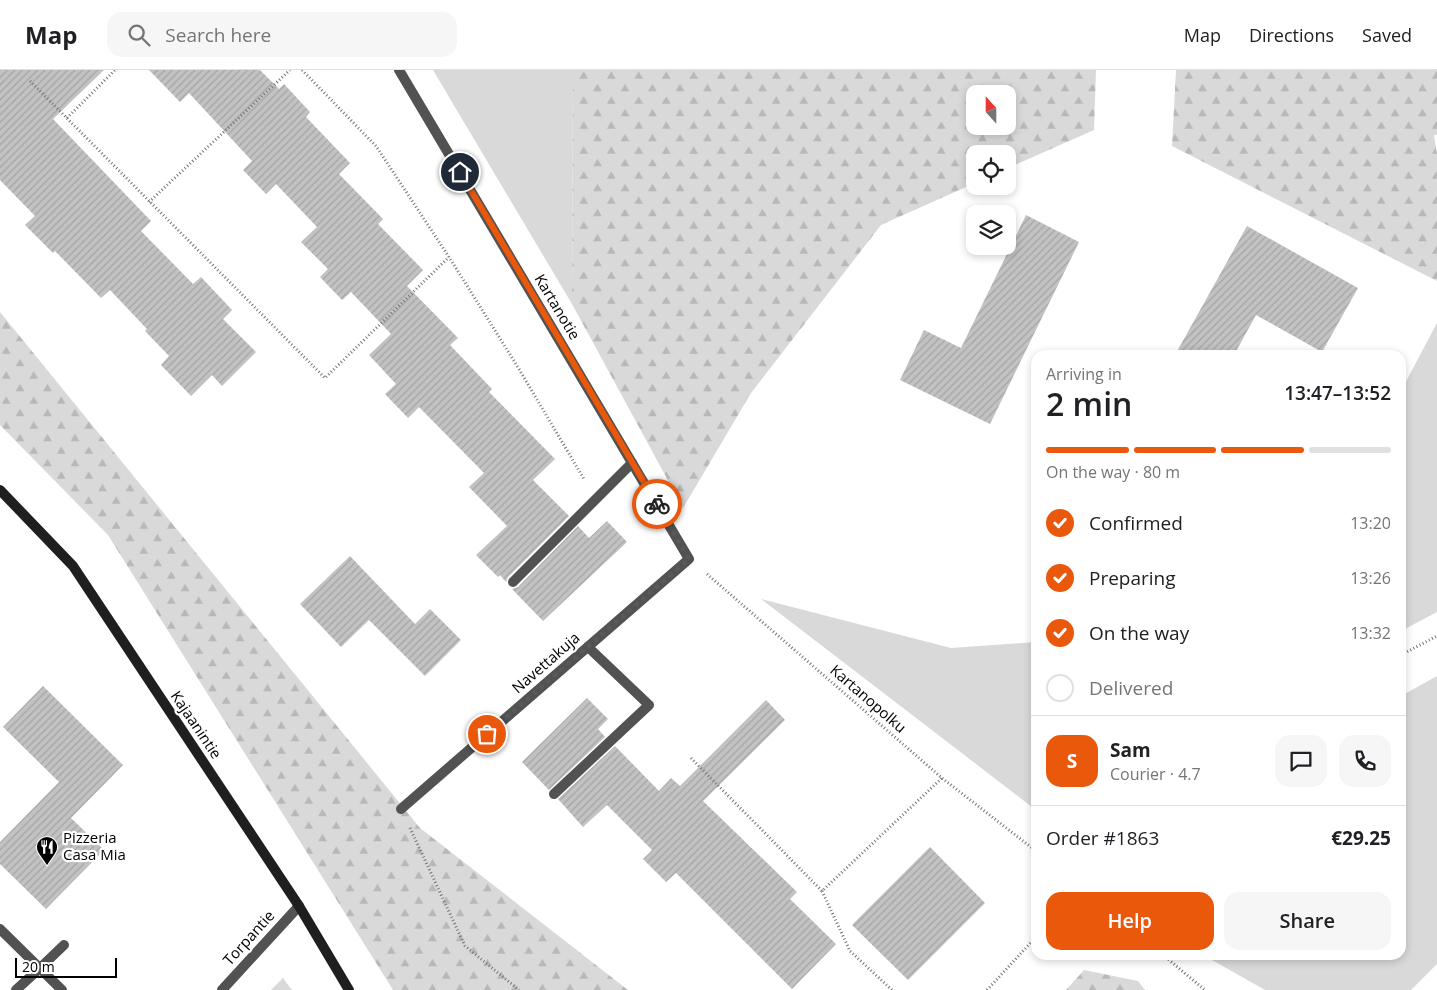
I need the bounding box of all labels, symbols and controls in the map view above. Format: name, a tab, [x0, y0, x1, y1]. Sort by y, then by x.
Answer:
search box	[107, 12, 457, 57]
text: Map	[25, 18, 77, 51]
icon: search	[125, 21, 153, 49]
text: Search here	[165, 22, 271, 48]
text: Map	[1184, 23, 1221, 47]
text: Directions	[1249, 23, 1334, 47]
text: Saved	[1362, 23, 1412, 47]
north arrow	[966, 85, 1016, 135]
map controls	[966, 85, 1016, 255]
button: locate	[966, 145, 1016, 195]
pin	[439, 151, 481, 193]
icon: home	[446, 158, 474, 186]
button: layers	[966, 205, 1016, 255]
street label: Kartanotie	[530, 270, 585, 343]
text: Arriving in	[1046, 363, 1122, 385]
text: 13:47–13:52	[1284, 380, 1391, 406]
text: 2 min	[1046, 382, 1132, 425]
text: On the way · 80 m	[1046, 461, 1180, 483]
courier	[632, 479, 682, 529]
icon: bike	[643, 490, 671, 518]
icon: check	[1046, 509, 1074, 537]
text: Confirmed	[1089, 510, 1183, 536]
text: 13:20	[1350, 512, 1391, 534]
icon: check	[1046, 564, 1074, 592]
text: Preparing	[1089, 565, 1176, 591]
text: 13:26	[1350, 567, 1391, 589]
icon: check	[1046, 619, 1074, 647]
text: On the way	[1089, 620, 1189, 646]
text: 13:32	[1350, 622, 1391, 644]
street label: Navettakuja	[507, 627, 584, 697]
street label: Kartanopolku	[826, 660, 911, 737]
text: Delivered	[1089, 675, 1173, 701]
street label: Kajaanintie	[167, 687, 227, 762]
pin	[466, 713, 508, 755]
icon: bag	[473, 720, 501, 748]
button: chat	[1275, 735, 1327, 787]
button: phone	[1339, 735, 1391, 787]
text: Sam	[1110, 737, 1151, 763]
text: S	[1067, 748, 1077, 774]
text: Courier · 4.7	[1110, 763, 1201, 785]
text: Order #1863	[1046, 825, 1159, 851]
text: €29.25	[1331, 825, 1391, 851]
place label: Pizzeria Casa Mia	[63, 827, 126, 864]
restaurant icon: Pizzeria Casa Mia	[35, 835, 59, 866]
button: Help	[1046, 892, 1214, 950]
button: Share	[1224, 892, 1391, 950]
street label: Torpantie	[218, 905, 278, 969]
scale bar	[15, 955, 118, 978]
text: 20 m	[22, 957, 55, 976]

